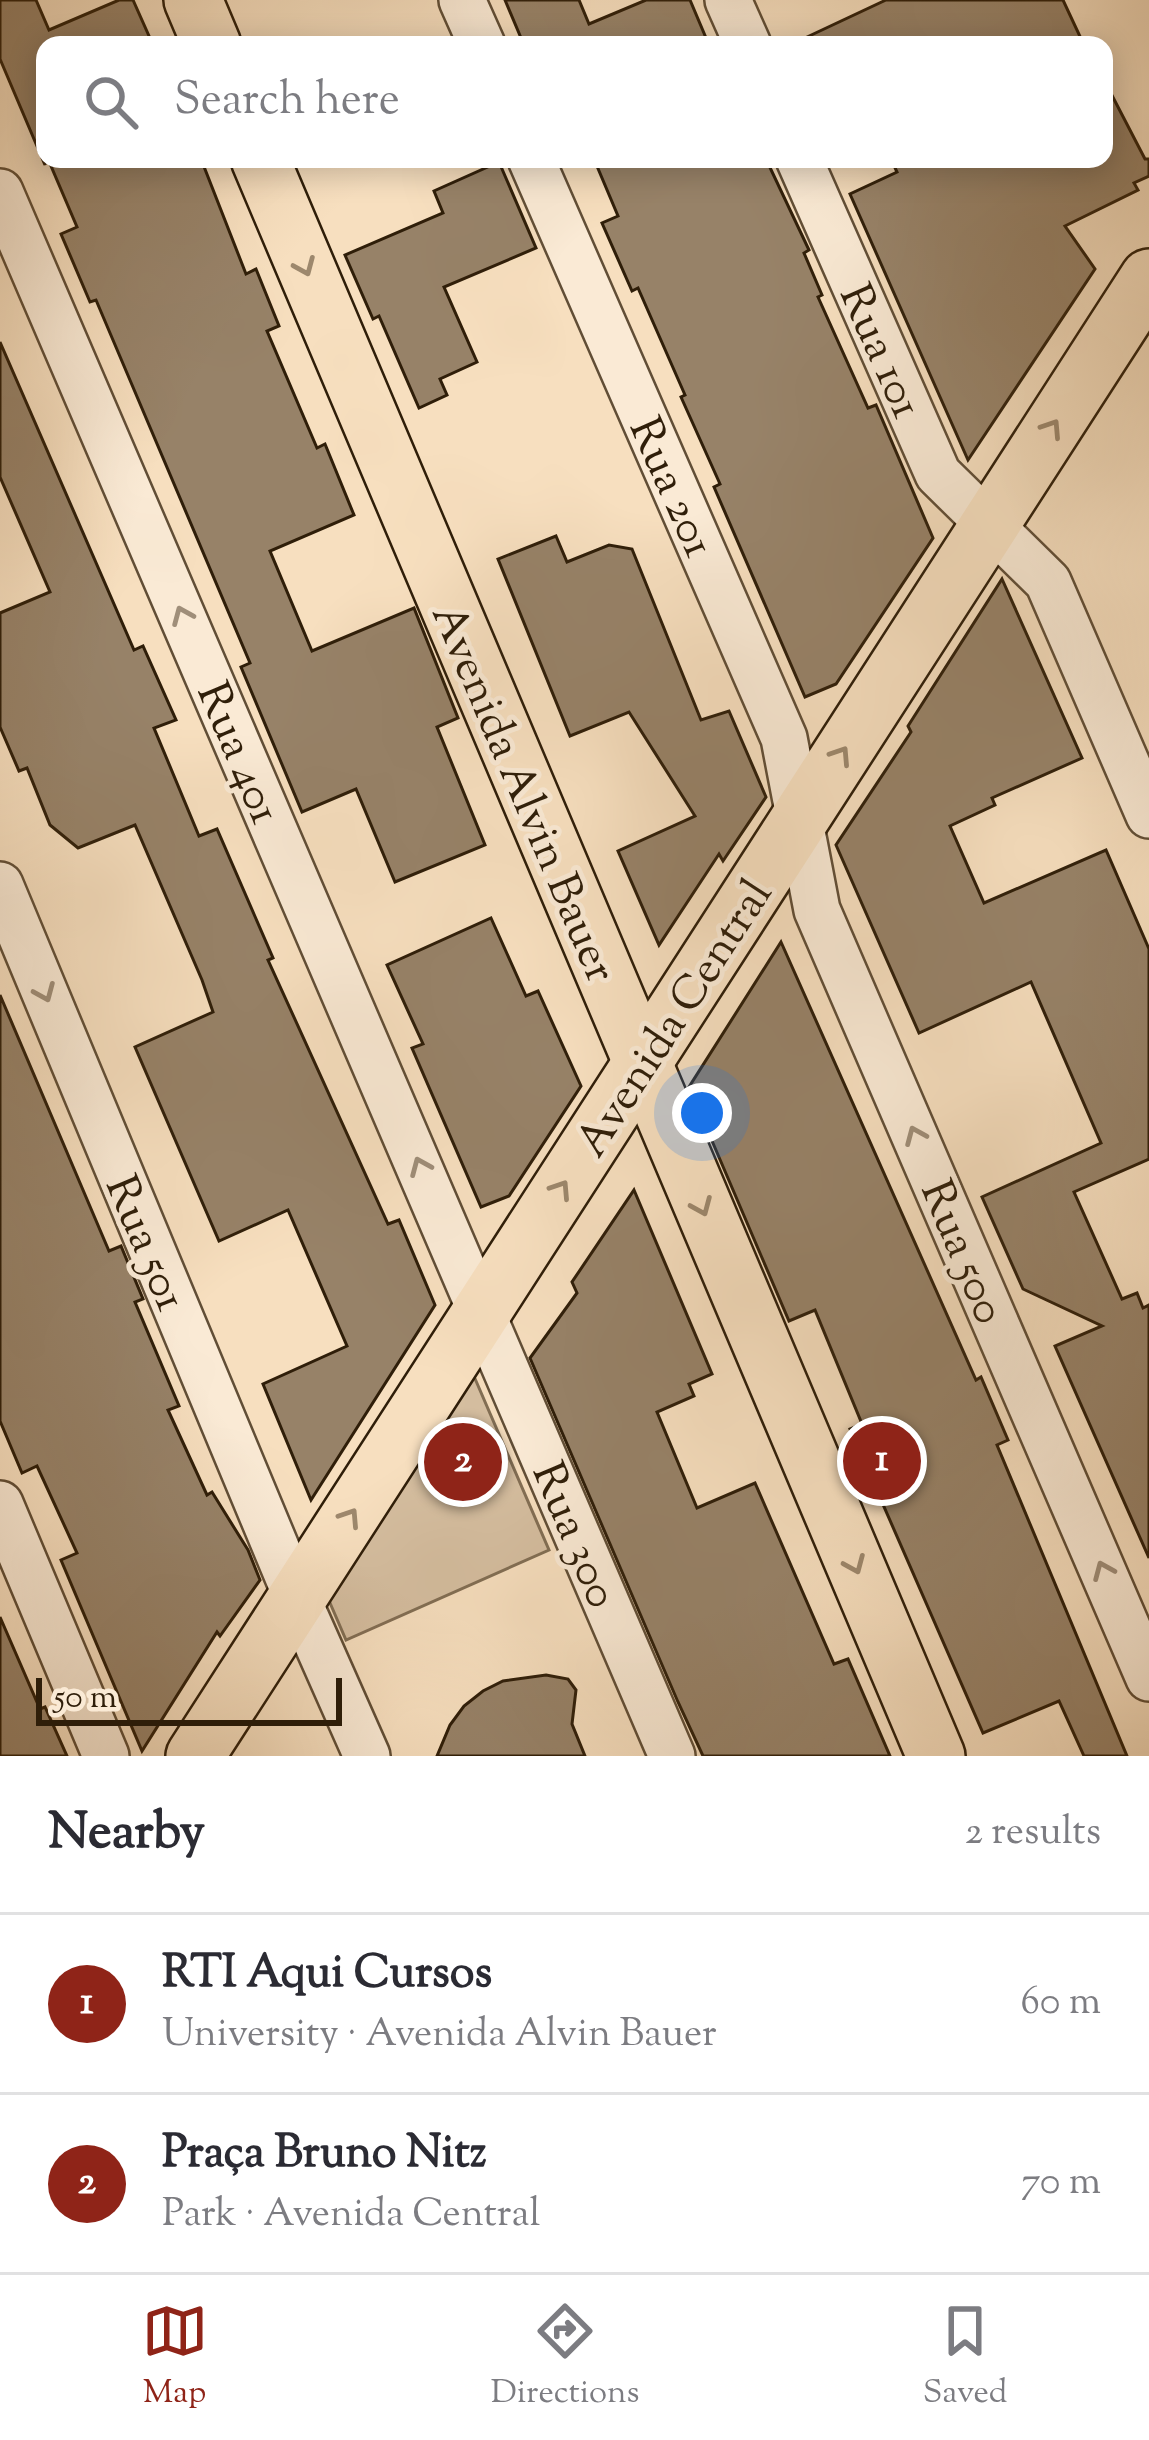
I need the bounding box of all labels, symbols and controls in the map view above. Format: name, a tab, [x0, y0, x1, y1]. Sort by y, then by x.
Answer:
search box	[36, 36, 1113, 168]
icon: search	[78, 69, 144, 135]
text: Search here	[174, 70, 400, 135]
one-way arrow	[291, 255, 315, 276]
street label: Rua 101	[820, 275, 936, 430]
street label: Rua 201	[609, 408, 729, 569]
one-way arrow	[1038, 419, 1060, 441]
street label: Avenida Alvin Bauer	[412, 595, 630, 994]
one-way arrow	[173, 606, 197, 627]
street label: Rua 401	[177, 673, 295, 835]
one-way arrow	[826, 747, 848, 769]
street label: Avenida Central	[562, 868, 791, 1172]
one-way arrow	[31, 982, 55, 1003]
your location	[672, 1083, 732, 1143]
one-way arrow	[905, 1126, 929, 1147]
one-way arrow	[410, 1157, 434, 1178]
street label: Rua 501	[85, 1166, 200, 1322]
street label: Rua 500	[901, 1171, 1019, 1335]
one-way arrow	[547, 1180, 570, 1202]
one-way arrow	[687, 1194, 711, 1216]
pin: 1	[843, 1416, 921, 1506]
pin: 2	[424, 1417, 502, 1507]
street label: Rua 300	[512, 1453, 632, 1619]
one-way arrow	[335, 1508, 357, 1530]
one-way arrow	[840, 1553, 864, 1575]
one-way arrow	[1093, 1561, 1117, 1583]
scale bar	[36, 1672, 342, 1725]
text: 50 m	[54, 1675, 117, 1723]
text: Nearby	[48, 1798, 205, 1871]
text: 2 results	[965, 1806, 1101, 1862]
text: RTI Aqui Cursos	[162, 1943, 492, 2008]
text: 1	[80, 1976, 94, 2032]
text: 60 m	[1020, 1976, 1101, 2032]
text: University · Avenida Alvin Bauer	[162, 2008, 717, 2064]
text: Praça Bruno Nitz	[162, 2123, 487, 2188]
text: 2	[78, 2156, 96, 2212]
text: 70 m	[1021, 2156, 1101, 2212]
text: Park · Avenida Central	[162, 2188, 540, 2244]
tab: Map	[142, 2298, 208, 2418]
tab: Directions	[491, 2298, 640, 2418]
tab: Saved	[923, 2298, 1007, 2418]

